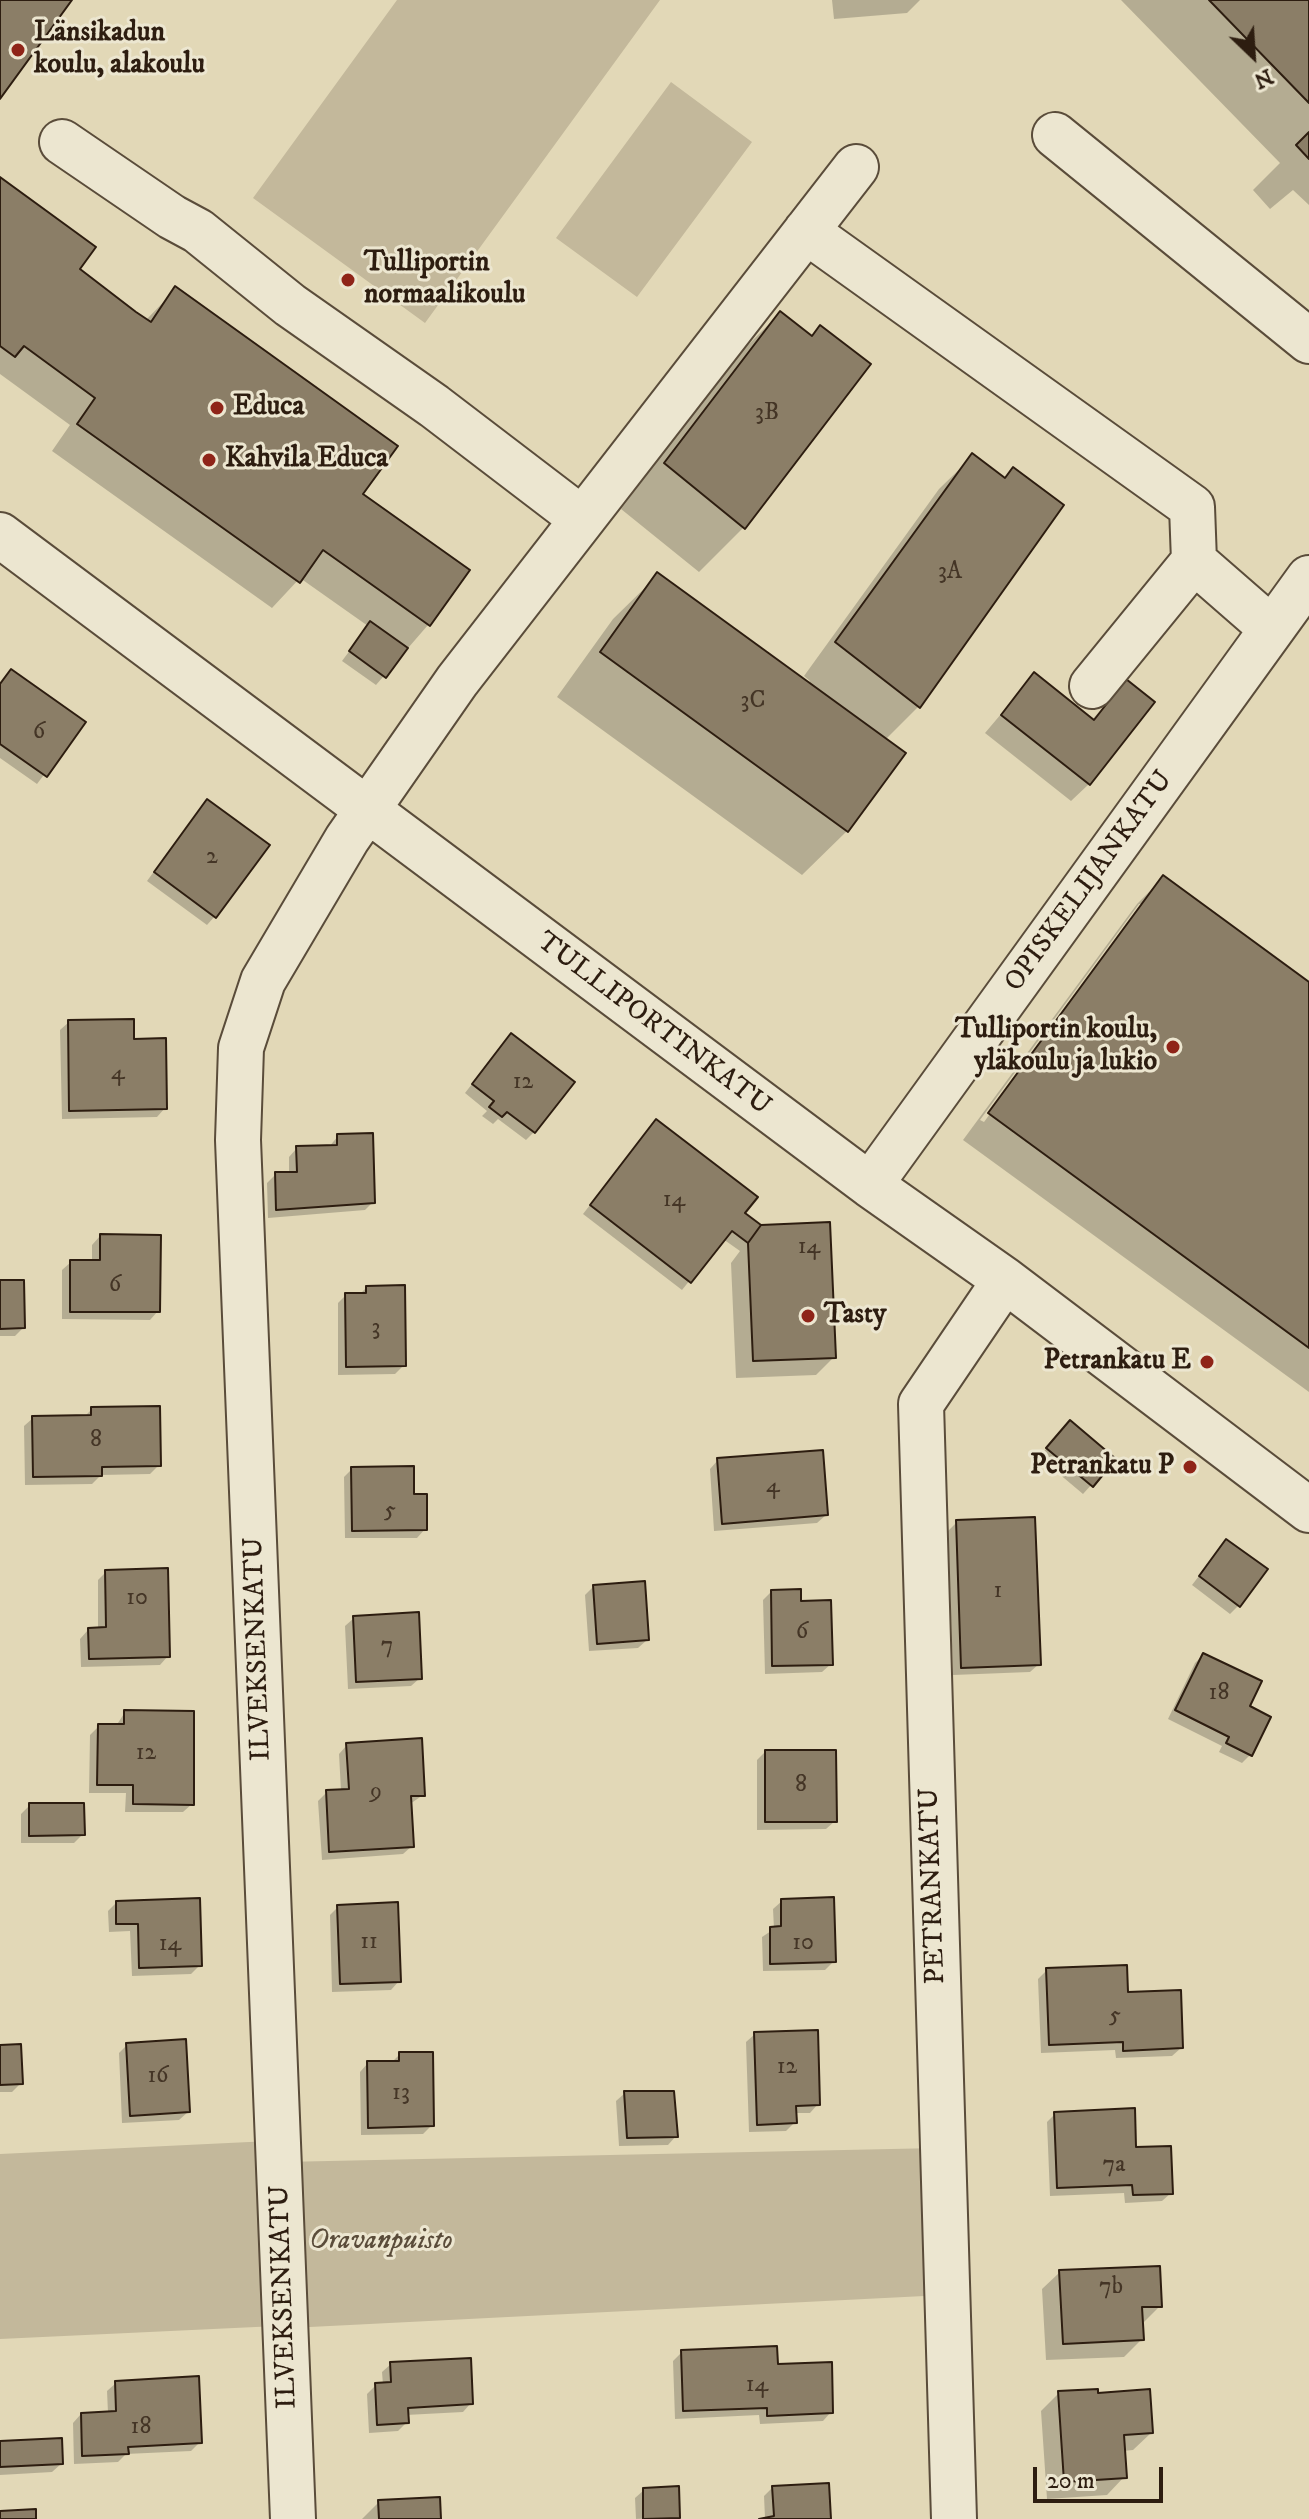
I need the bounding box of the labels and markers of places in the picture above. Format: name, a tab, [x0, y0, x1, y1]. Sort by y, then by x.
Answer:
place label: Länsikadun koulu, alakoulu	[34, 17, 205, 83]
marker: Länsikadun koulu, alakoulu	[9, 41, 27, 59]
place label: Tulliportin normaalikoulu	[364, 247, 526, 313]
marker: Tulliportin normaalikoulu	[339, 271, 357, 289]
place label: Educa	[233, 391, 304, 425]
marker: Educa	[208, 399, 226, 417]
place label: Kahvila Educa	[225, 443, 388, 477]
marker: Kahvila Educa	[200, 451, 218, 469]
place label: Tulliportin koulu, yläkoulu ja lukio	[955, 1014, 1157, 1080]
marker: Tulliportin koulu, yläkoulu ja lukio	[1164, 1038, 1182, 1056]
place label: Tasty	[824, 1299, 886, 1333]
marker: Tasty	[799, 1307, 817, 1325]
place label: Petrankatu E	[1044, 1345, 1191, 1379]
marker: Petrankatu E	[1198, 1353, 1216, 1371]
place label: Petrankatu P	[1030, 1450, 1174, 1484]
marker: Petrankatu P	[1181, 1458, 1199, 1476]

